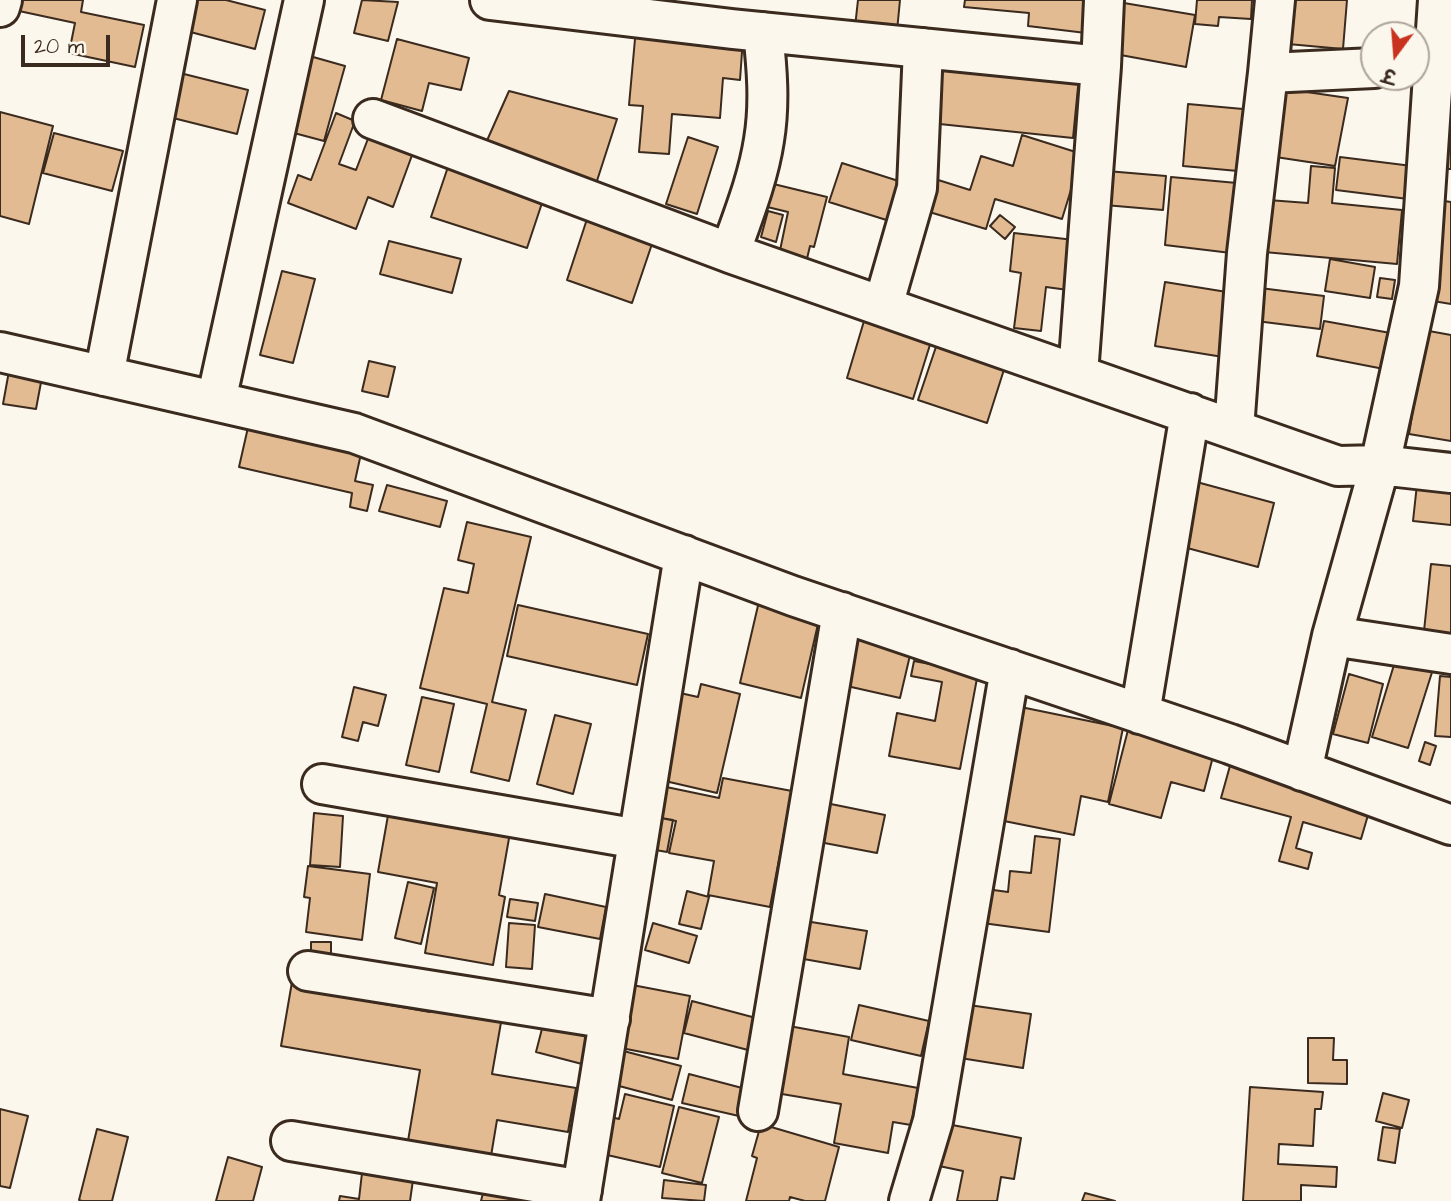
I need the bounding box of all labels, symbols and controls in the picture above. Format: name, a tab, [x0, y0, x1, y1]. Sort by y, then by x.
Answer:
scale bar	[24, 21, 114, 65]
north arrow	[1360, 21, 1430, 91]
text: 20 m	[34, 32, 84, 61]
text: उ	[1380, 60, 1399, 89]

